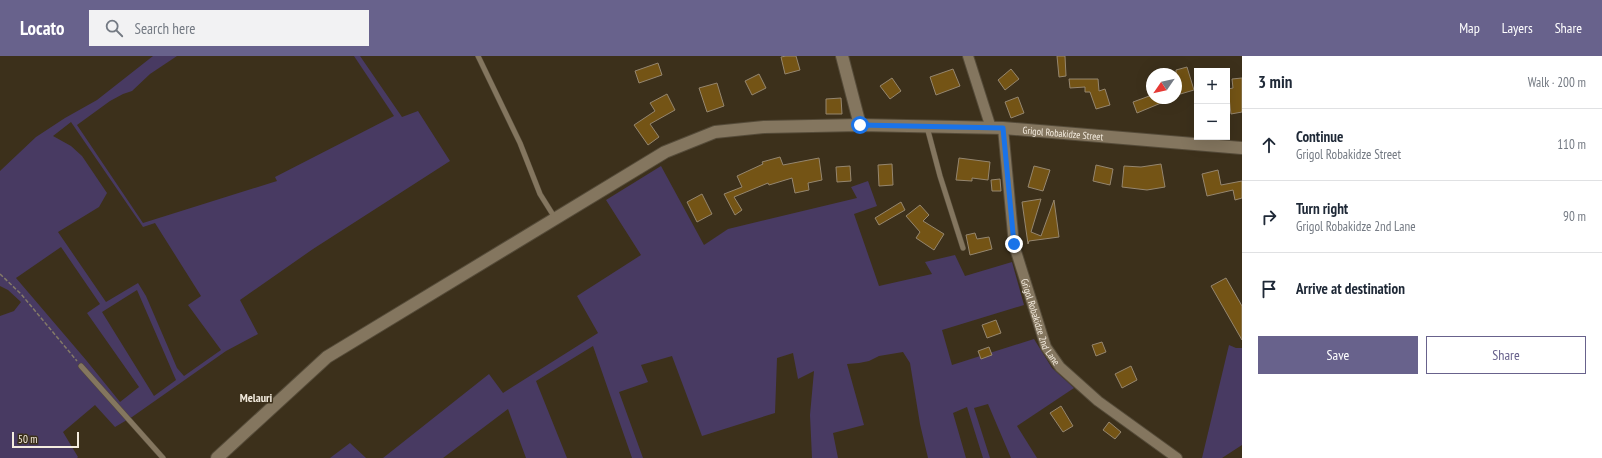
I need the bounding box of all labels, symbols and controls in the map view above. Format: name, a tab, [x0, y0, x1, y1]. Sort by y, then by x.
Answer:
search box	[89, 10, 369, 46]
text: Locato	[20, 16, 65, 40]
icon: search	[103, 17, 125, 39]
text: Search here	[135, 19, 195, 38]
text: Map	[1459, 19, 1480, 37]
text: Layers	[1502, 19, 1533, 37]
text: Share	[1555, 19, 1582, 37]
north arrow	[1146, 68, 1182, 104]
map controls	[1194, 68, 1230, 140]
button: +	[1194, 68, 1230, 104]
text: 3 min	[1258, 71, 1292, 93]
text: Walk · 200 m	[1528, 74, 1586, 91]
button: −	[1194, 104, 1230, 140]
route start	[851, 116, 869, 134]
street label: Grigol Robakidze Street	[1022, 124, 1104, 143]
text: Continue	[1296, 127, 1343, 146]
icon: ahead	[1258, 134, 1280, 156]
text: 110 m	[1557, 136, 1586, 153]
text: Grigol Robakidze Street	[1296, 146, 1401, 163]
text: Turn right	[1296, 199, 1348, 218]
icon: right	[1258, 206, 1280, 228]
text: 90 m	[1563, 208, 1586, 225]
text: Grigol Robakidze 2nd Lane	[1296, 218, 1416, 235]
route end	[1005, 235, 1023, 253]
street label: Grigol Robakidze 2nd Lane	[1018, 277, 1063, 368]
icon: arrive	[1258, 278, 1280, 300]
text: Arrive at destination	[1296, 279, 1405, 298]
button: Save	[1258, 336, 1418, 374]
button: Share	[1426, 336, 1586, 374]
district label: Melauri	[240, 390, 273, 405]
scale bar	[12, 430, 79, 449]
text: 50 m	[18, 432, 37, 446]

